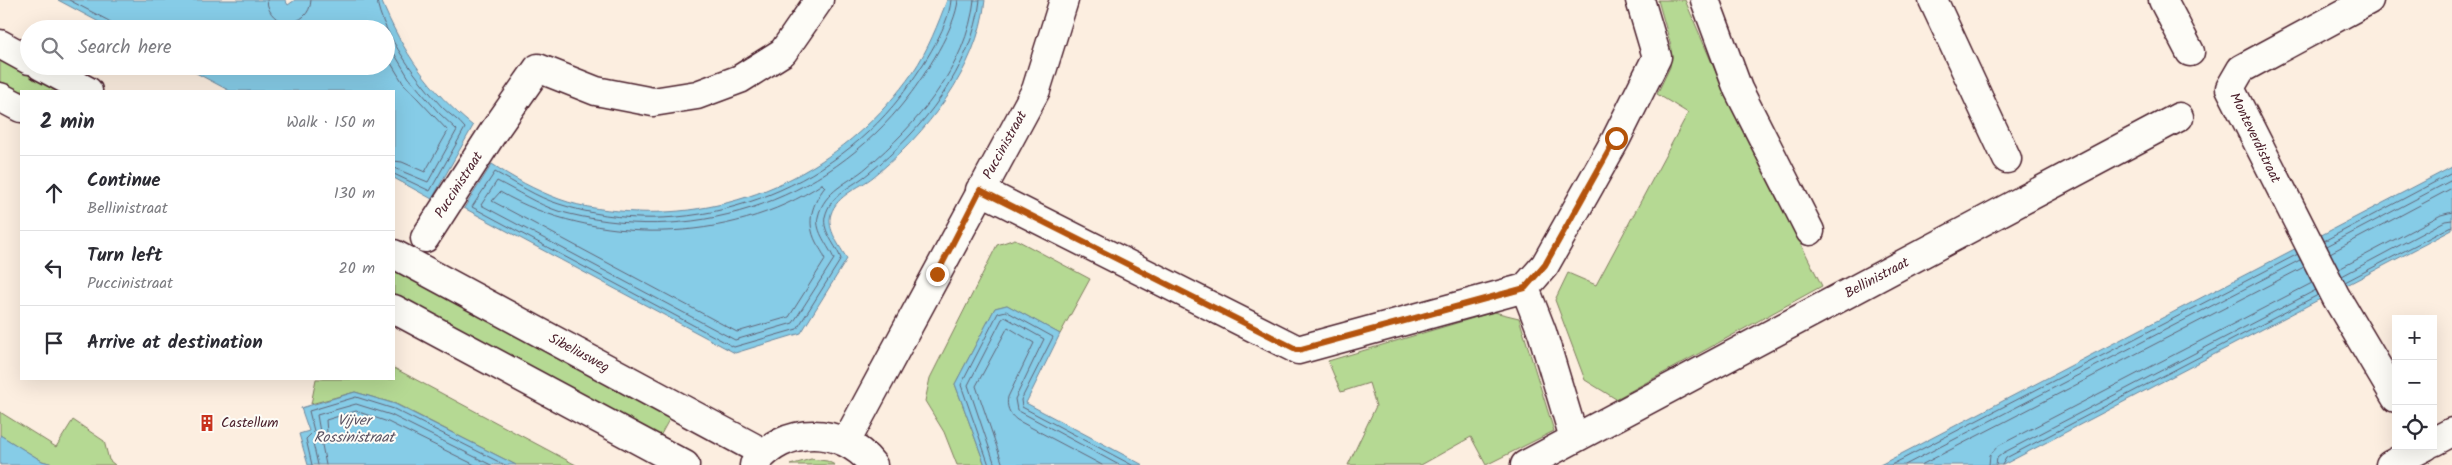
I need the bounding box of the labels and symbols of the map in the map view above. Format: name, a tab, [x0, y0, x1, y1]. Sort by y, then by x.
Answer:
street label: Monteverdistraat	[2224, 89, 2287, 188]
street label: Puccinistraat	[977, 106, 1033, 183]
route start	[1605, 127, 1628, 150]
street label: Puccinistraat	[429, 147, 489, 223]
street label: Bellinistraat	[1841, 251, 1914, 304]
route end	[926, 263, 949, 286]
street label: Sibeliusweg	[545, 328, 613, 378]
water label: Vijver Rossinistraat	[314, 409, 396, 450]
place label: Castellum	[221, 412, 278, 434]
building icon: Castellum	[197, 413, 217, 433]

